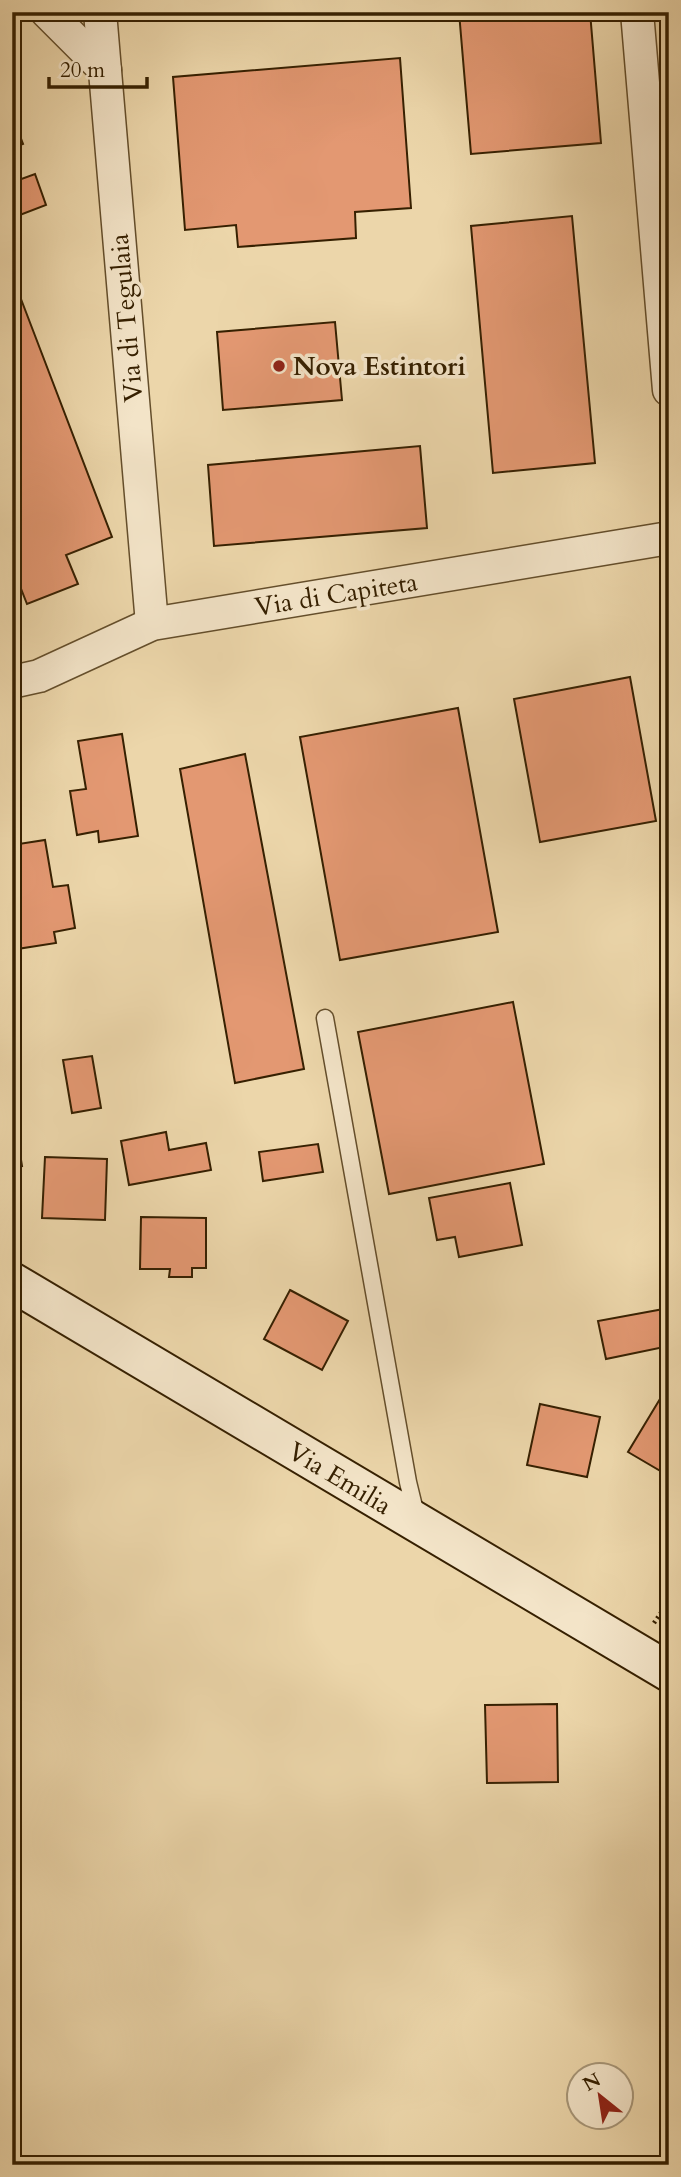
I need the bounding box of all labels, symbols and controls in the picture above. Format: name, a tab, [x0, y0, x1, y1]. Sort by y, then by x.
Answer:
scale bar	[49, 46, 147, 90]
text: 20 m	[60, 56, 105, 85]
street label: Via di Tegulaia	[102, 232, 151, 404]
place label: Nova Estintori	[293, 349, 466, 384]
marker: Nova Estintori	[271, 358, 287, 374]
street label: Via di Capiteta	[252, 564, 420, 625]
street label: Via Emilia	[281, 1434, 398, 1523]
north arrow	[566, 2062, 636, 2132]
text: N	[578, 2067, 606, 2098]

